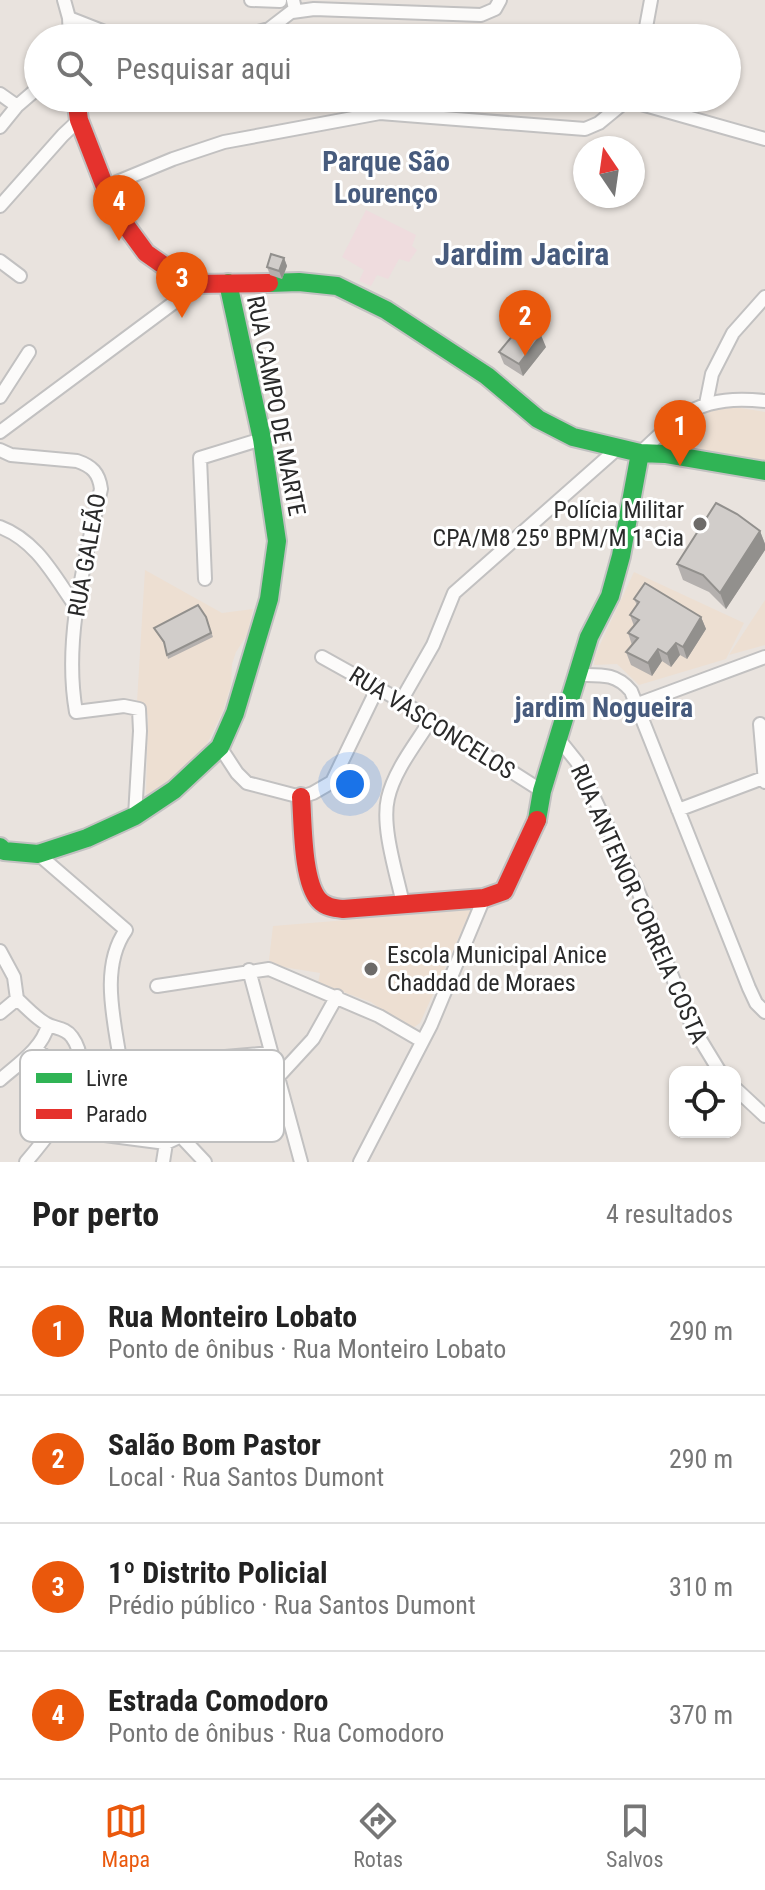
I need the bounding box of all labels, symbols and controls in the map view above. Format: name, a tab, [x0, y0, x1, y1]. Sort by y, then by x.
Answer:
search box	[24, 24, 741, 112]
icon: search	[52, 46, 96, 90]
text: Pesquisar aqui	[116, 51, 291, 86]
north arrow	[573, 136, 645, 208]
district label: Parque São Lourenço	[322, 145, 450, 210]
pin: 4	[93, 175, 145, 241]
district label: Jardim Jacira	[435, 235, 609, 273]
pin: 3	[156, 252, 208, 318]
pin: 2	[499, 290, 551, 356]
street label: RUA CAMPO DE MARTE	[241, 294, 311, 519]
pin: 1	[654, 400, 706, 466]
street label: RUA GALEÃO	[62, 491, 112, 619]
place label: Polícia Militar CPA/M8 25º BPM/M 1ªCia	[433, 496, 684, 552]
marker: Polícia Militar CPA/M8 25º BPM/M 1ªCia	[691, 515, 709, 533]
street label: RUA VASCONCELOS	[344, 661, 520, 785]
district label: jardim Nogueira	[514, 691, 693, 724]
street label: RUA ANTENOR CORREIA COSTA	[565, 760, 713, 1048]
your location	[330, 764, 370, 804]
place label: Escola Municipal Anice Chaddad de Moraes	[387, 941, 607, 997]
marker: Escola Municipal Anice Chaddad de Moraes	[362, 960, 380, 978]
legend	[20, 1050, 284, 1142]
text: Livre	[86, 1066, 128, 1091]
map controls	[669, 1066, 741, 1138]
button: locate	[669, 1066, 741, 1138]
text: Parado	[86, 1102, 147, 1127]
text: Por perto	[32, 1194, 159, 1234]
text: 4 resultados	[606, 1199, 733, 1229]
text: Rua Monteiro Lobato	[108, 1299, 357, 1334]
text: 1	[51, 1316, 65, 1346]
text: 290 m	[669, 1316, 733, 1346]
text: Ponto de ônibus · Rua Monteiro Lobato	[108, 1334, 506, 1364]
text: Salão Bom Pastor	[108, 1427, 321, 1462]
text: 2	[51, 1444, 65, 1474]
text: 290 m	[669, 1444, 733, 1474]
text: Local · Rua Santos Dumont	[108, 1462, 384, 1492]
text: 1º Distrito Policial	[108, 1555, 328, 1590]
text: 3	[51, 1572, 65, 1602]
text: 310 m	[669, 1572, 733, 1602]
text: Prédio público · Rua Santos Dumont	[108, 1590, 476, 1620]
text: Estrada Comodoro	[108, 1683, 328, 1718]
text: 4	[51, 1700, 65, 1730]
text: 370 m	[669, 1700, 733, 1730]
text: Ponto de ônibus · Rua Comodoro	[108, 1718, 444, 1748]
tab: Mapa	[102, 1799, 150, 1872]
tab: Rotas	[353, 1799, 403, 1872]
tab: Salvos	[606, 1799, 663, 1872]

